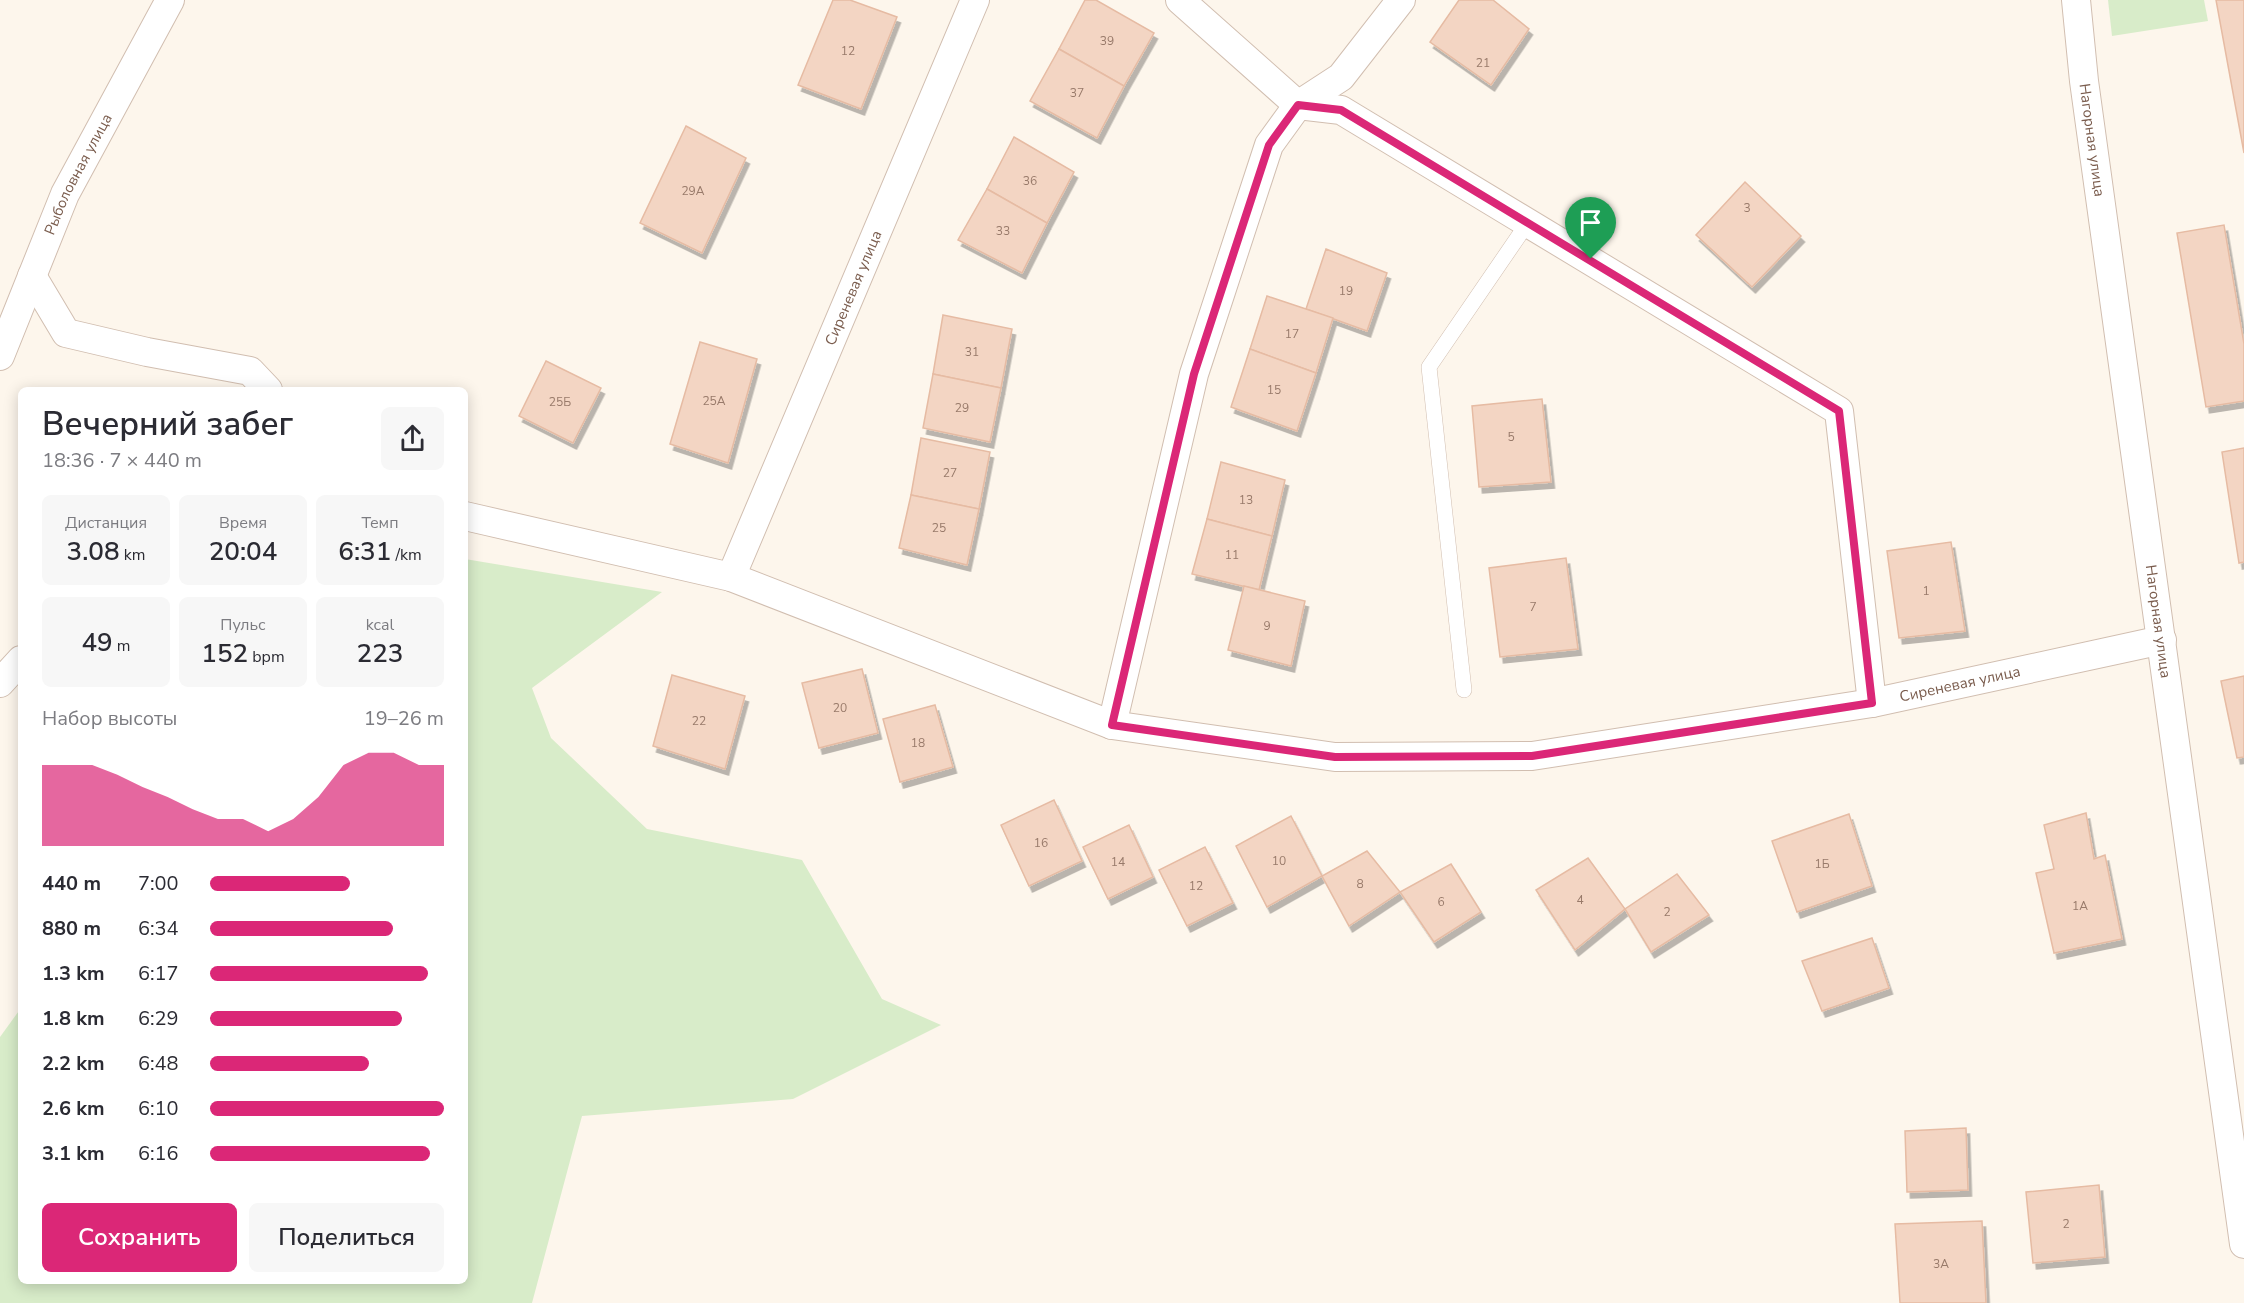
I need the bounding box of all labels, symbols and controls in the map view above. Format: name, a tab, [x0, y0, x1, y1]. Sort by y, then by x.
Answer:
house number: 39	[1100, 33, 1114, 49]
house number: 12	[841, 43, 855, 59]
house number: 21	[1476, 55, 1490, 71]
street label: Нагорная улица	[2074, 82, 2110, 198]
house number: 37	[1070, 85, 1084, 101]
street label: Рыболовная улица	[40, 110, 117, 238]
house number: 36	[1023, 173, 1037, 189]
house number: 29А	[681, 183, 705, 199]
pin	[1565, 197, 1616, 259]
house number: 3	[1743, 200, 1751, 216]
icon: arrive	[1574, 206, 1607, 239]
house number: 33	[996, 223, 1010, 239]
street label: Сиреневая улица	[820, 227, 886, 348]
house number: 19	[1339, 283, 1353, 299]
house number: 17	[1285, 326, 1299, 342]
house number: 31	[965, 344, 979, 360]
house number: 15	[1267, 382, 1281, 398]
house number: 25А	[702, 393, 726, 409]
house number: 25Б	[549, 394, 571, 410]
house number: 29	[955, 400, 969, 416]
text: Вечерний забег	[42, 402, 293, 447]
button: share	[381, 407, 444, 470]
house number: 5	[1507, 429, 1515, 445]
text: 18:36 · 7 × 440 m	[42, 447, 202, 474]
house number: 27	[943, 465, 957, 481]
house number: 13	[1239, 492, 1253, 508]
text: Дистанция	[65, 512, 147, 534]
text: Время	[219, 512, 267, 534]
text: Темп	[362, 512, 398, 534]
house number: 25	[932, 520, 946, 536]
text: 3.08	[67, 534, 120, 569]
text: 20:04	[209, 534, 277, 569]
text: 6:31	[338, 534, 391, 569]
text: km	[120, 544, 145, 566]
text: /km	[391, 544, 422, 566]
house number: 11	[1225, 547, 1239, 563]
street label: Нагорная улица	[2141, 564, 2176, 679]
house number: 1	[1922, 583, 1930, 599]
house number: 7	[1529, 599, 1537, 615]
text: Пульс	[220, 614, 266, 636]
text: kcal	[366, 614, 394, 636]
house number: 9	[1263, 618, 1271, 634]
text: 49	[81, 625, 113, 660]
text: m	[113, 635, 131, 657]
text: 152	[201, 636, 248, 671]
text: 223	[357, 636, 403, 671]
text: bpm	[248, 646, 285, 668]
street label: Сиреневая улица	[1898, 661, 2022, 707]
house number: 20	[833, 700, 847, 716]
text: Набор высоты	[42, 705, 177, 732]
text: 19–26 m	[364, 705, 444, 732]
house number: 22	[692, 713, 706, 729]
house number: 18	[911, 735, 925, 751]
house number: 16	[1034, 835, 1048, 851]
house number: 10	[1272, 853, 1286, 869]
house number: 14	[1111, 854, 1125, 870]
house number: 1Б	[1814, 856, 1830, 872]
text: 440 m	[42, 870, 101, 897]
text: 7:00	[138, 870, 179, 897]
house number: 8	[1356, 876, 1364, 892]
house number: 12	[1189, 878, 1203, 894]
house number: 4	[1576, 892, 1584, 908]
house number: 6	[1437, 894, 1445, 910]
house number: 1А	[2072, 898, 2088, 914]
house number: 2	[1663, 904, 1671, 920]
text: 880 m	[42, 915, 101, 942]
text: 6:34	[138, 915, 179, 942]
text: 1.3 km	[42, 960, 105, 987]
text: 6:17	[138, 960, 179, 987]
text: 1.8 km	[42, 1005, 105, 1032]
text: 6:29	[138, 1005, 179, 1032]
text: 2.2 km	[42, 1050, 105, 1077]
text: 6:48	[138, 1050, 179, 1077]
text: 2.6 km	[42, 1095, 105, 1122]
text: 6:10	[138, 1095, 179, 1122]
text: 3.1 km	[42, 1140, 105, 1167]
text: 6:16	[138, 1140, 179, 1167]
button: Сохранить	[42, 1203, 237, 1272]
button: Поделиться	[249, 1203, 444, 1272]
house number: 2	[2062, 1216, 2070, 1232]
house number: 3А	[1933, 1256, 1949, 1272]

